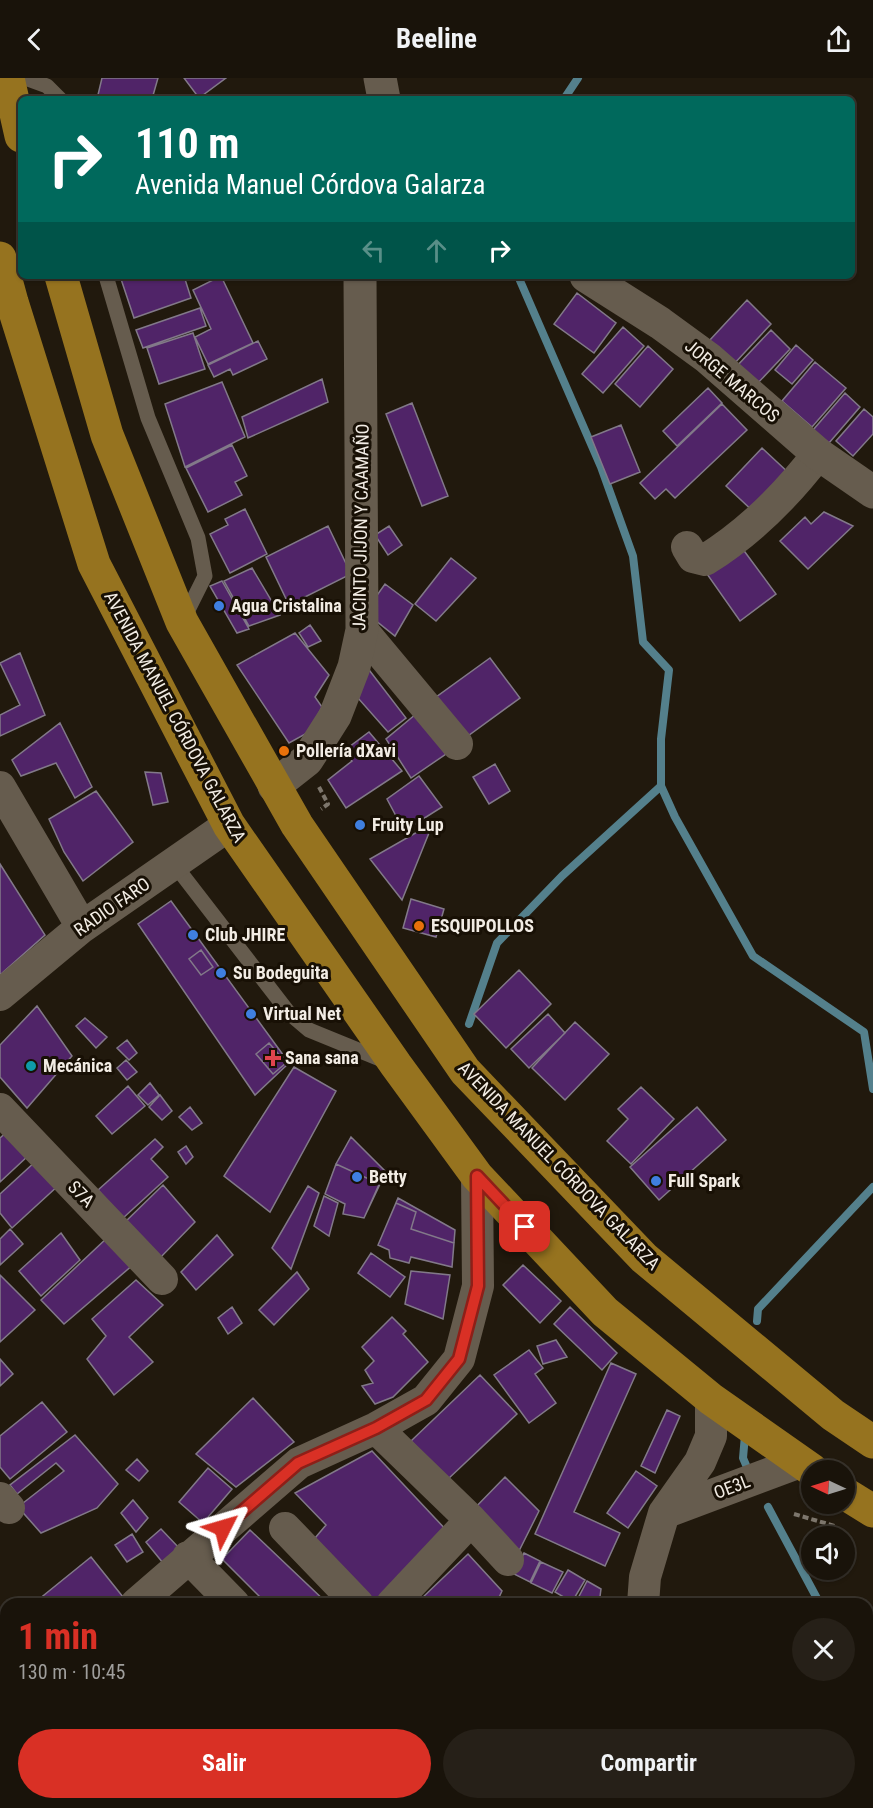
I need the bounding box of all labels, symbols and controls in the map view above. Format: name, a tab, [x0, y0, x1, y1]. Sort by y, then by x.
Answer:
icon: back	[18, 23, 51, 56]
text: Beeline	[396, 23, 477, 55]
icon: share	[822, 23, 855, 56]
text: 110 m	[135, 119, 240, 168]
icon: right	[36, 120, 114, 198]
text: Avenida Manuel Córdova Galarza	[135, 169, 485, 201]
icon: left	[357, 234, 390, 267]
icon: ahead	[420, 234, 453, 267]
icon: right	[483, 234, 516, 267]
street label: JORGE MARCOS	[681, 335, 784, 426]
street label: JACINTO JIJON Y CAAMAÑO	[348, 423, 373, 631]
street label: AVENIDA MANUEL CÓRDOVA GALARZA	[100, 588, 251, 846]
place label: Agua Cristalina	[231, 595, 342, 616]
marker: Agua Cristalina	[212, 599, 226, 613]
place label: Pollería dXavi	[296, 740, 396, 761]
marker: Pollería dXavi	[277, 744, 291, 758]
place label: Fruity Lup	[372, 814, 444, 835]
marker: Fruity Lup	[353, 818, 367, 832]
street label: RADIO FARO	[70, 873, 154, 940]
place label: ESQUIPOLLOS	[431, 915, 534, 936]
marker: ESQUIPOLLOS	[412, 919, 426, 933]
place label: Club JHIRE	[205, 924, 285, 945]
marker: Club JHIRE	[186, 928, 200, 942]
place label: Su Bodeguita	[233, 962, 329, 983]
marker: Su Bodeguita	[214, 966, 228, 980]
place label: Virtual Net	[263, 1003, 342, 1024]
marker: Virtual Net	[244, 1007, 258, 1021]
place label: Sana sana	[285, 1047, 359, 1068]
marker: Sana sana	[266, 1051, 280, 1065]
place label: Mecánica	[43, 1055, 112, 1076]
street label: AVENIDA MANUEL CÓRDOVA GALARZA	[454, 1057, 665, 1274]
marker: Mecánica	[24, 1059, 38, 1073]
place label: Betty	[369, 1166, 407, 1187]
marker: Betty	[350, 1170, 364, 1184]
place label: Full Spark	[668, 1170, 741, 1191]
marker: Full Spark	[649, 1174, 663, 1188]
street label: S7A	[64, 1176, 99, 1212]
pin	[499, 1201, 550, 1252]
icon: arrive	[508, 1210, 541, 1243]
north arrow	[801, 1460, 855, 1514]
map controls	[801, 1460, 855, 1580]
street label: OE3L	[711, 1470, 753, 1503]
position arrow	[191, 1496, 255, 1560]
button: sound	[801, 1526, 855, 1580]
text: 1 min	[18, 1616, 98, 1658]
button: close	[792, 1618, 855, 1681]
text: 130 m · 10:45	[18, 1660, 125, 1684]
button: Salir	[18, 1729, 431, 1798]
button: Compartir	[443, 1729, 855, 1798]

